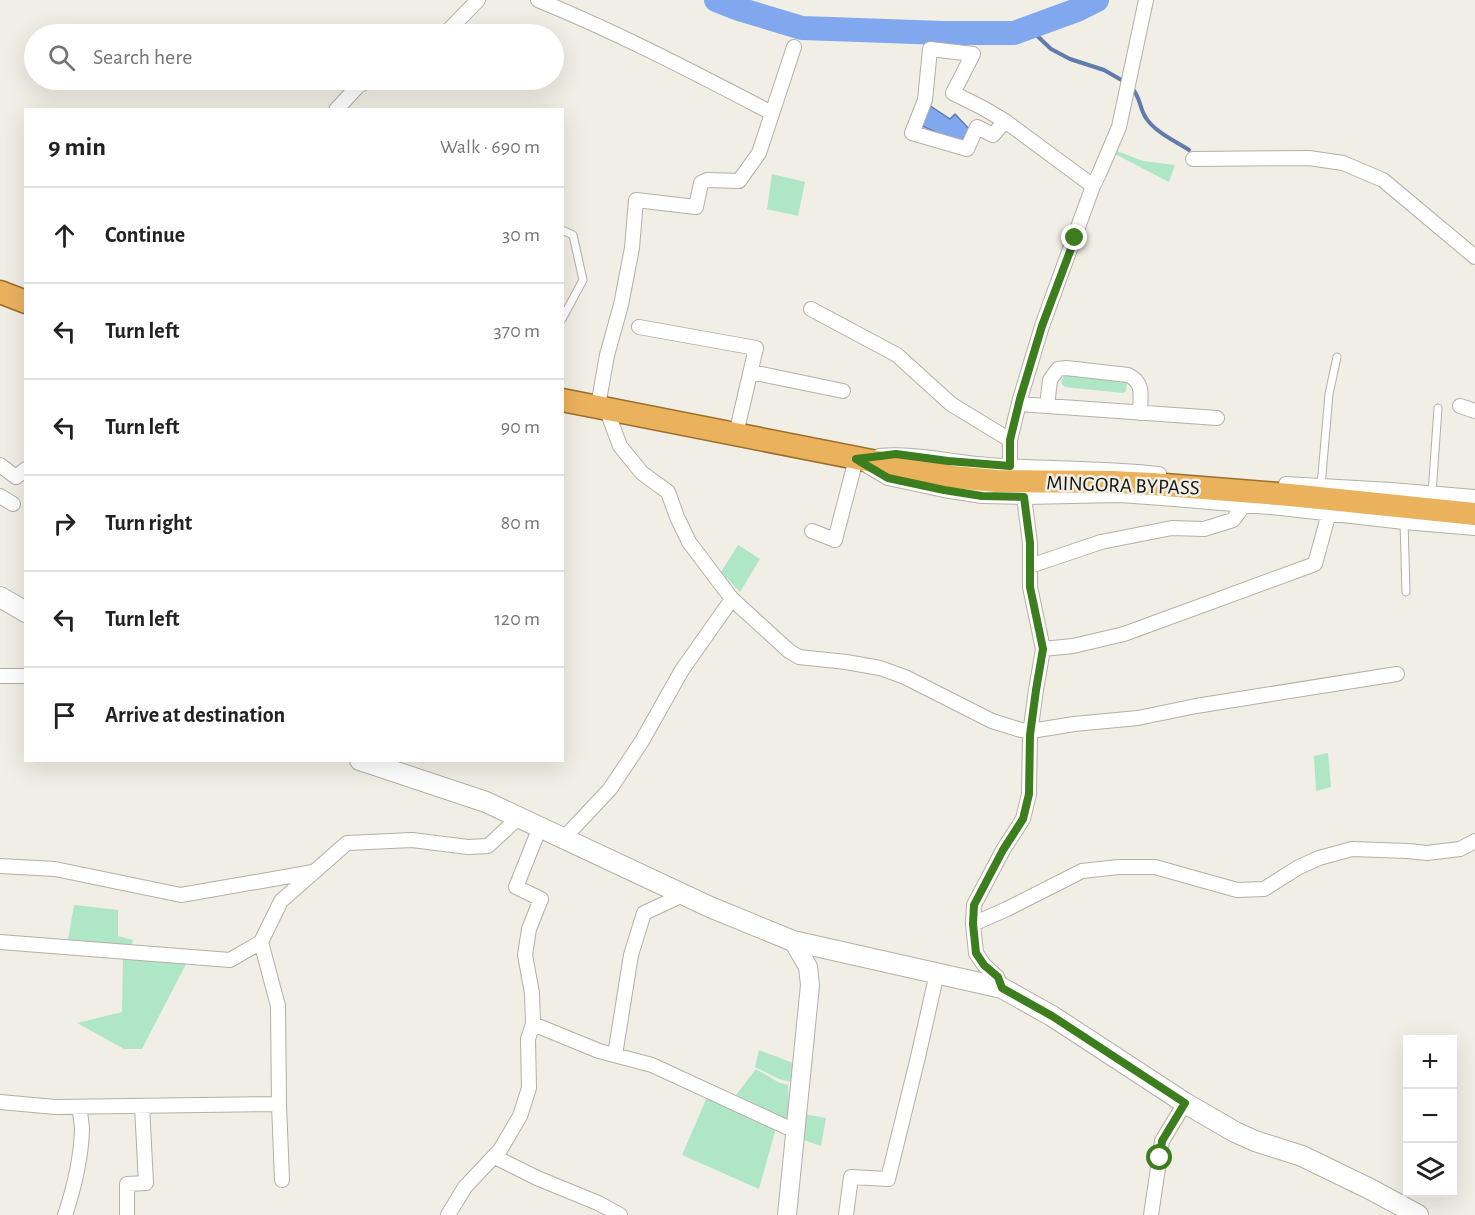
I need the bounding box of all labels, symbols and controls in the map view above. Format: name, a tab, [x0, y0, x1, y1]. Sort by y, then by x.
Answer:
search box	[24, 24, 564, 90]
icon: search	[45, 41, 78, 74]
text: Search here	[93, 46, 192, 68]
text: 9 min	[48, 134, 106, 160]
text: Walk · 690 m	[440, 137, 540, 157]
icon: ahead	[48, 219, 81, 252]
text: Continue	[105, 224, 185, 246]
route end	[1061, 224, 1087, 250]
text: 30 m	[502, 225, 540, 245]
icon: left	[48, 315, 81, 348]
text: Turn left	[105, 320, 179, 342]
text: 370 m	[494, 321, 540, 341]
icon: left	[48, 411, 81, 444]
text: Turn left	[105, 416, 179, 438]
text: 90 m	[501, 417, 540, 437]
street label: MINGORA BYPASS	[1046, 472, 1200, 499]
icon: right	[48, 507, 81, 540]
text: Turn right	[105, 512, 192, 534]
text: 80 m	[501, 513, 540, 533]
icon: left	[48, 603, 81, 636]
text: Turn left	[105, 608, 179, 630]
text: 120 m	[494, 609, 540, 629]
icon: arrive	[48, 699, 81, 732]
text: Arrive at destination	[105, 704, 285, 726]
map controls	[1403, 1035, 1457, 1197]
button: +	[1403, 1035, 1457, 1089]
button: −	[1403, 1089, 1457, 1143]
button: layers	[1403, 1143, 1457, 1197]
route start	[1146, 1144, 1172, 1170]

